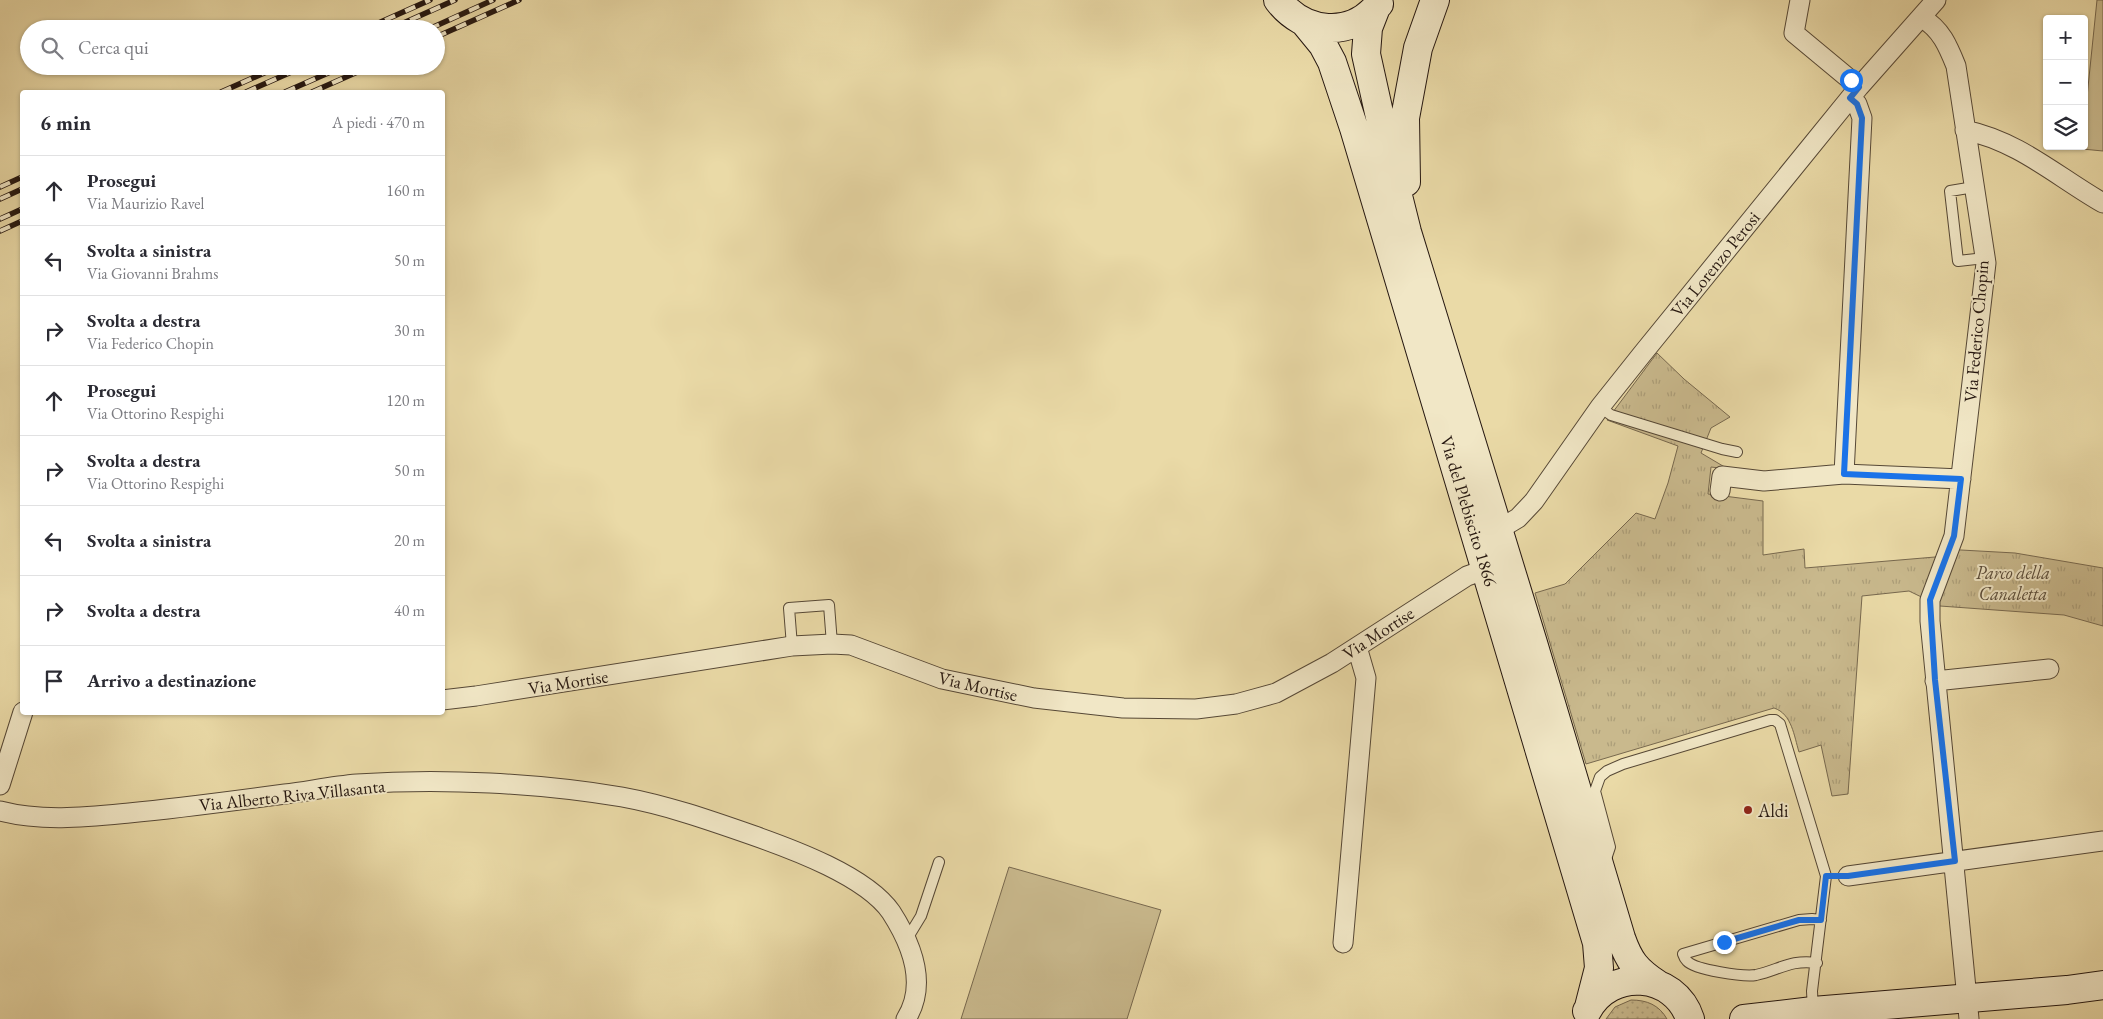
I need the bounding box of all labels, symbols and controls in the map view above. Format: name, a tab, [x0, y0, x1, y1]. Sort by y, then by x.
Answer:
map controls	[2043, 15, 2088, 150]
button: +	[2043, 15, 2088, 60]
search box	[20, 20, 445, 75]
icon: search	[38, 34, 66, 62]
text: Cerca qui	[78, 35, 149, 60]
button: −	[2043, 60, 2088, 105]
route start	[1840, 69, 1863, 92]
button: layers	[2043, 105, 2088, 150]
text: 6 min	[40, 109, 91, 136]
text: A piedi · 470 m	[332, 112, 425, 133]
text: Prosegui	[87, 168, 156, 193]
icon: ahead	[40, 177, 68, 205]
text: 160 m	[386, 180, 425, 201]
text: Via Maurizio Ravel	[87, 193, 204, 214]
street label: Via Lorenzo Perosi	[1665, 206, 1765, 322]
text: Svolta a sinistra	[87, 238, 211, 263]
icon: left	[40, 247, 68, 275]
text: 50 m	[394, 250, 425, 271]
street label: Via Federico Chopin	[1958, 258, 1994, 403]
text: Via Giovanni Brahms	[87, 263, 218, 284]
text: Svolta a destra	[87, 308, 201, 333]
icon: right	[40, 317, 68, 345]
text: 30 m	[394, 320, 425, 341]
text: Via Federico Chopin	[87, 333, 214, 354]
text: Prosegui	[87, 378, 156, 403]
icon: ahead	[40, 387, 68, 415]
text: 120 m	[386, 390, 425, 411]
text: Via Ottorino Respighi	[87, 403, 224, 424]
street label: Via del Plebiscito 1866	[1435, 433, 1503, 589]
text: Svolta a destra	[87, 448, 201, 473]
icon: right	[40, 457, 68, 485]
text: 50 m	[394, 460, 425, 481]
text: Via Ottorino Respighi	[87, 473, 224, 494]
icon: left	[40, 527, 68, 555]
text: Svolta a sinistra	[87, 528, 211, 553]
text: 20 m	[394, 530, 425, 551]
park label: Parco della Canaletta	[1976, 561, 2050, 605]
icon: right	[40, 597, 68, 625]
text: Svolta a destra	[87, 598, 201, 623]
text: 40 m	[394, 600, 425, 621]
street label: Via Mortise	[1338, 601, 1418, 665]
street label: Via Mortise	[526, 664, 610, 700]
street label: Via Mortise	[936, 666, 1020, 706]
icon: arrive	[40, 667, 68, 695]
text: Arrivo a destinazione	[87, 668, 256, 693]
street label: Via Alberto Riva Villasanta	[198, 774, 387, 816]
place label: Aldi	[1757, 799, 1789, 822]
marker: Aldi	[1742, 804, 1754, 816]
route end	[1713, 931, 1736, 954]

